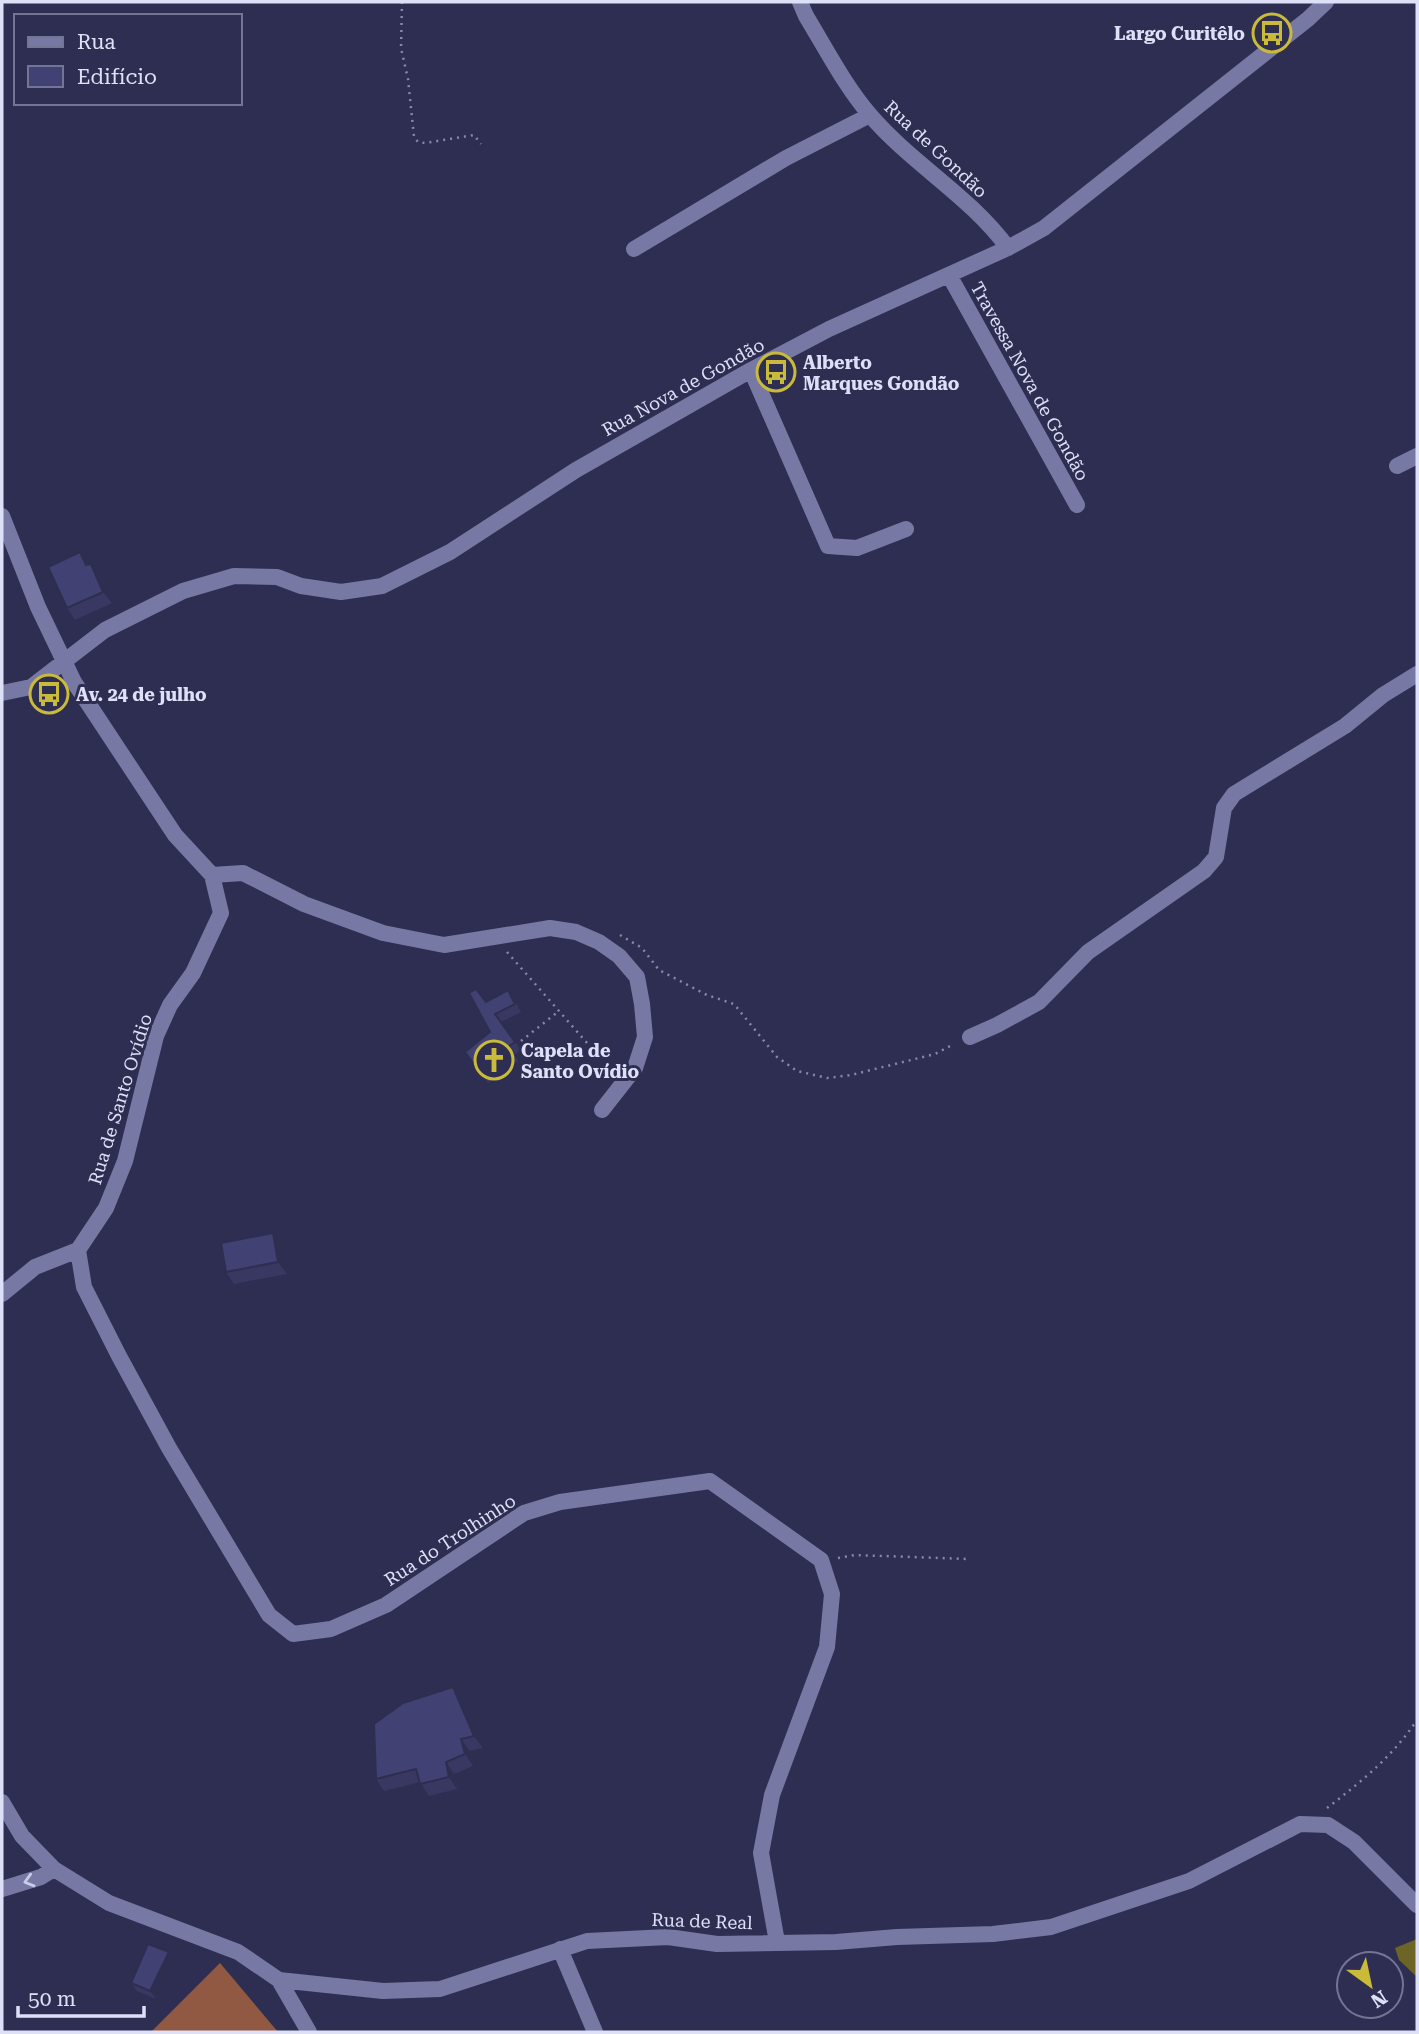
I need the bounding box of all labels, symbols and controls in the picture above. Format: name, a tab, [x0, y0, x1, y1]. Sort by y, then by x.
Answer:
bus stop icon: Largo Curitêlo	[1251, 12, 1293, 54]
legend	[14, 14, 242, 105]
place label: Largo Curitêlo	[1114, 23, 1245, 44]
text: Rua	[77, 30, 116, 54]
text: Edifício	[77, 65, 157, 89]
street label: Rua de Gondão	[880, 96, 992, 202]
street label: Travessa Nova de Gondão	[967, 278, 1093, 484]
street label: Rua Nova de Gondão	[598, 334, 768, 440]
bus stop icon: Alberto Marques Gondão	[755, 351, 797, 393]
place label: Alberto Marques Gondão	[803, 352, 960, 394]
bus stop icon: Av. 24 de julho	[28, 673, 70, 715]
place label: Av. 24 de julho	[76, 684, 207, 705]
street label: Rua de Santo Ovídio	[84, 1011, 156, 1187]
church icon: Capela de Santo Ovídio	[473, 1039, 515, 1081]
place label: Capela de Santo Ovídio	[521, 1040, 640, 1082]
street label: Rua do Trolhinho	[381, 1490, 519, 1590]
one-way arrow	[23, 1872, 35, 1887]
street label: Rua de Real	[651, 1909, 753, 1933]
north arrow	[1335, 1950, 1405, 2020]
scale bar	[18, 1974, 144, 2018]
text: N	[1366, 1985, 1391, 2013]
text: 50 m	[28, 1987, 76, 2011]

